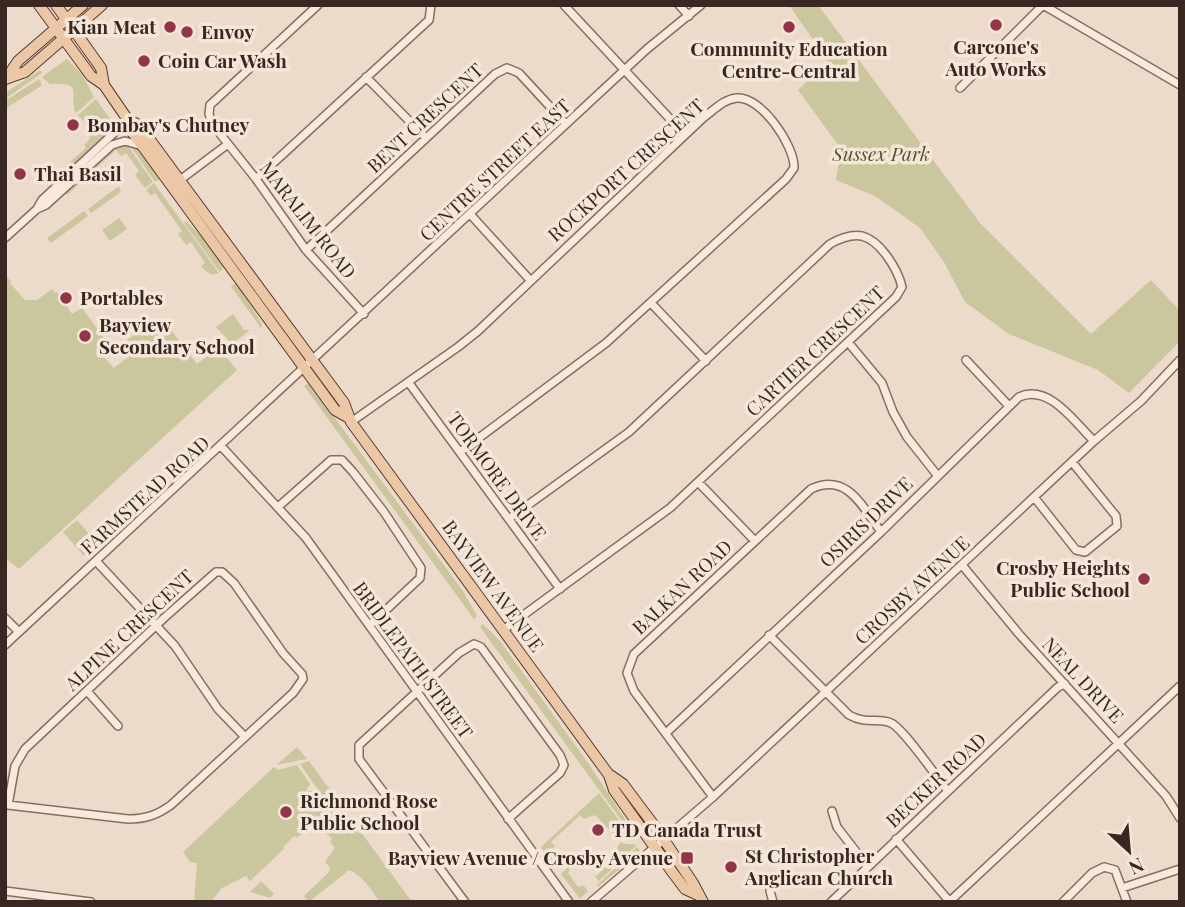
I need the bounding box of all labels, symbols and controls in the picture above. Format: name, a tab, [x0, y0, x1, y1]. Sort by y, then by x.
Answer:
place label: Kian Meat	[67, 13, 156, 39]
marker: Carcone's Auto Works	[988, 17, 1004, 33]
place label: Envoy	[201, 18, 254, 44]
marker: Kian Meat	[162, 19, 178, 35]
marker: Community Education Centre-Central	[781, 19, 797, 35]
marker: Envoy	[179, 24, 195, 40]
place label: Carcone's Auto Works	[945, 33, 1047, 81]
place label: Community Education Centre-Central	[690, 35, 888, 83]
place label: Coin Car Wash	[158, 47, 287, 73]
marker: Coin Car Wash	[136, 53, 152, 69]
street label: BENT CRESCENT	[361, 57, 488, 178]
street label: CENTRE STREET EAST	[413, 92, 576, 246]
street label: ROCKPORT CRESCENT	[541, 92, 709, 247]
place label: Bombay's Chutney	[87, 111, 249, 137]
marker: Bombay's Chutney	[65, 117, 81, 133]
park label: Sussex Park	[831, 140, 930, 166]
street label: MARALIM ROAD	[255, 155, 363, 283]
place label: Thai Basil	[34, 160, 122, 186]
marker: Thai Basil	[12, 166, 28, 182]
street label: CARTIER CRESCENT	[739, 279, 889, 421]
place label: Portables	[80, 284, 163, 310]
marker: Portables	[58, 290, 74, 306]
place label: Bayview Secondary School	[99, 311, 255, 359]
marker: Bayview Secondary School	[77, 328, 93, 344]
street label: TORMORE DRIVE	[442, 406, 553, 545]
street label: FARMSTEAD ROAD	[74, 429, 215, 559]
street label: OSIRIS DRIVE	[813, 470, 918, 572]
street label: BAYVIEW AVENUE	[437, 514, 550, 657]
street label: CROSBY AVENUE	[848, 529, 974, 649]
street label: BALKAN ROAD	[626, 533, 737, 639]
place label: Crosby Heights Public School	[996, 554, 1130, 602]
street label: ALPINE CRESCENT	[58, 563, 198, 696]
marker: Crosby Heights Public School	[1136, 571, 1152, 587]
street label: BRIDLEPATH STREET	[348, 576, 480, 743]
street label: NEAL DRIVE	[1037, 631, 1130, 728]
street label: BECKER ROAD	[879, 726, 991, 833]
place label: Richmond Rose Public School	[300, 787, 438, 835]
marker: Richmond Rose Public School	[278, 804, 294, 820]
place label: TD Canada Trust	[612, 816, 763, 842]
north arrow	[1094, 816, 1164, 886]
marker: TD Canada Trust	[590, 822, 606, 838]
place label: St Christopher Anglican Church	[744, 842, 893, 890]
place label: Bayview Avenue / Crosby Avenue	[388, 844, 673, 870]
marker: Bayview Avenue / Crosby Avenue	[679, 850, 695, 866]
text: N	[1125, 852, 1149, 882]
marker: St Christopher Anglican Church	[723, 859, 739, 875]

